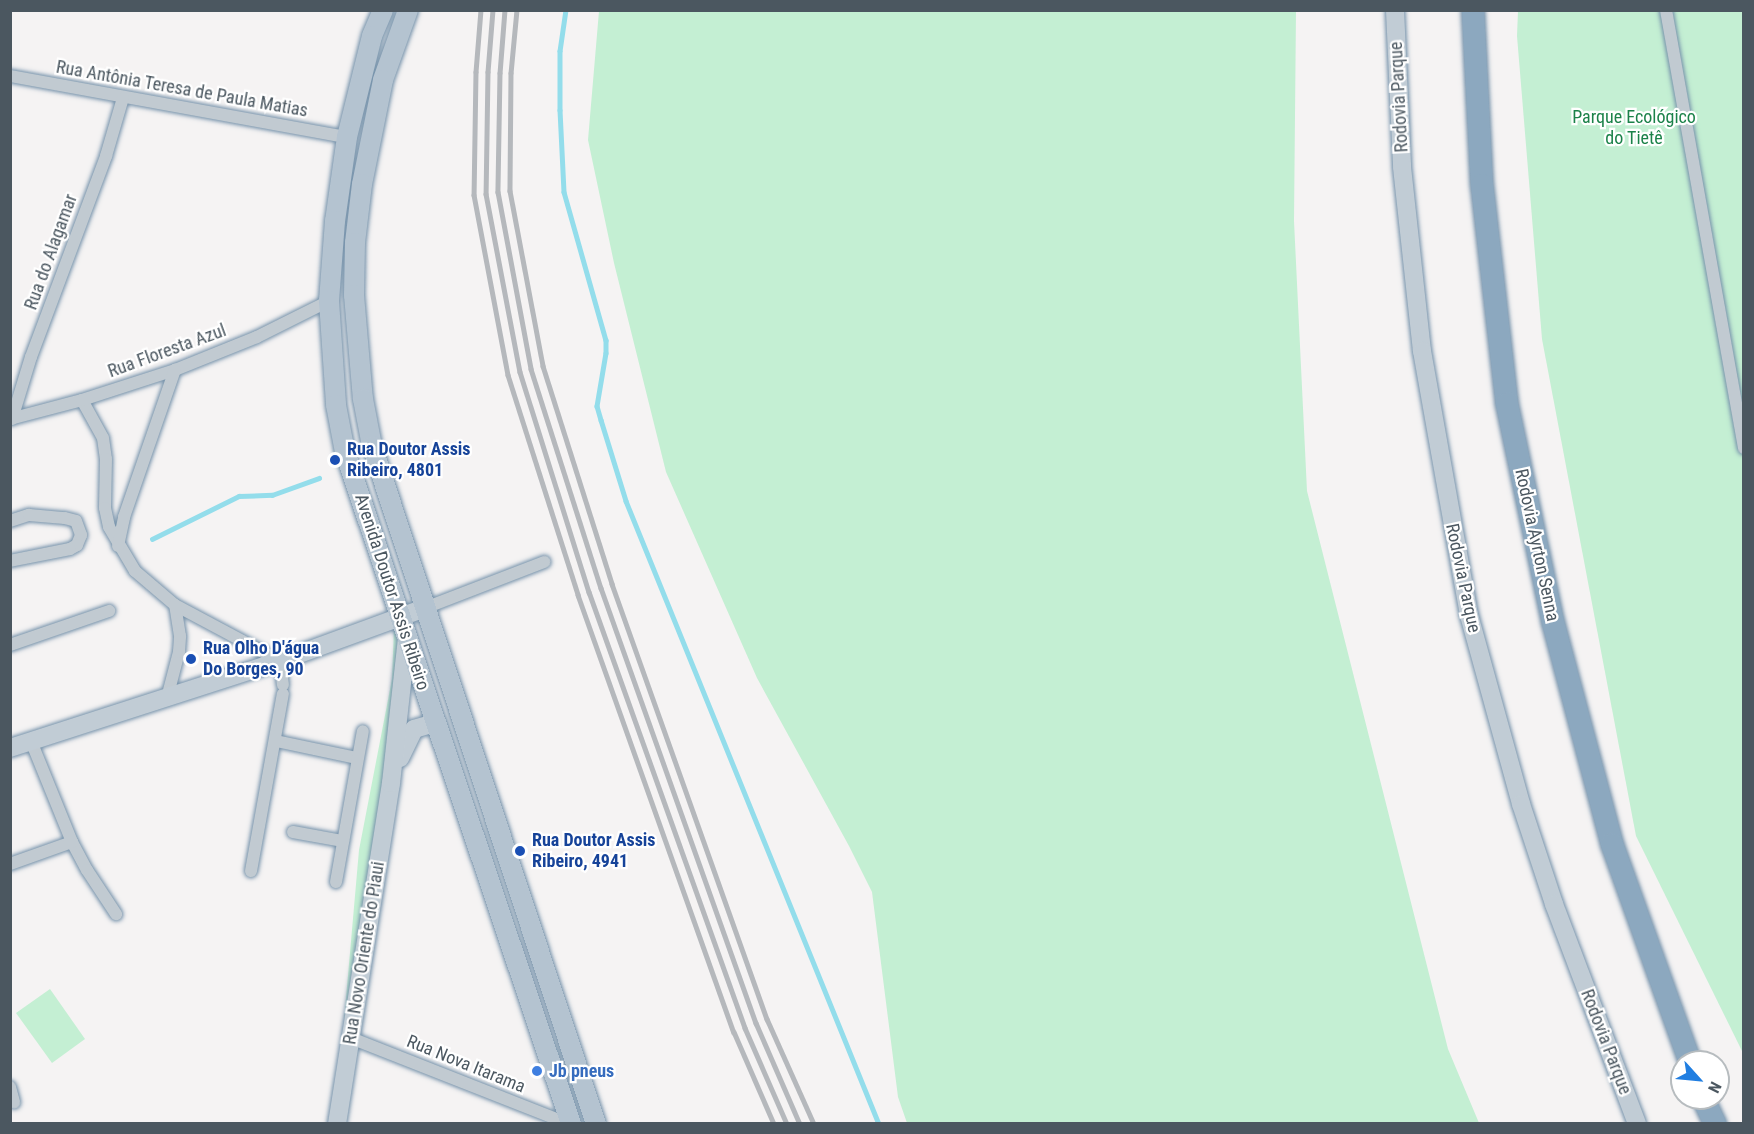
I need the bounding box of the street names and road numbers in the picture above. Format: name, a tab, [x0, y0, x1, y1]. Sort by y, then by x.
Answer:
street label: Rodovia Parque	[1385, 41, 1413, 153]
street label: Rua Antônia Teresa de Paula Matias	[54, 56, 310, 122]
street label: Rua do Alagamar	[20, 191, 82, 313]
street label: Rua Floresta Azul	[105, 320, 229, 382]
street label: Rodovia Ayrton Senna	[1510, 467, 1564, 623]
street label: Avenida Doutor Assis Ribeiro	[350, 491, 434, 693]
street label: Rodovia Parque	[1441, 521, 1485, 635]
street label: Rua Novo Oriente do Piaui	[339, 860, 389, 1046]
street label: Rodovia Parque	[1576, 986, 1636, 1098]
street label: Rua Nova Itarama	[404, 1030, 528, 1098]

